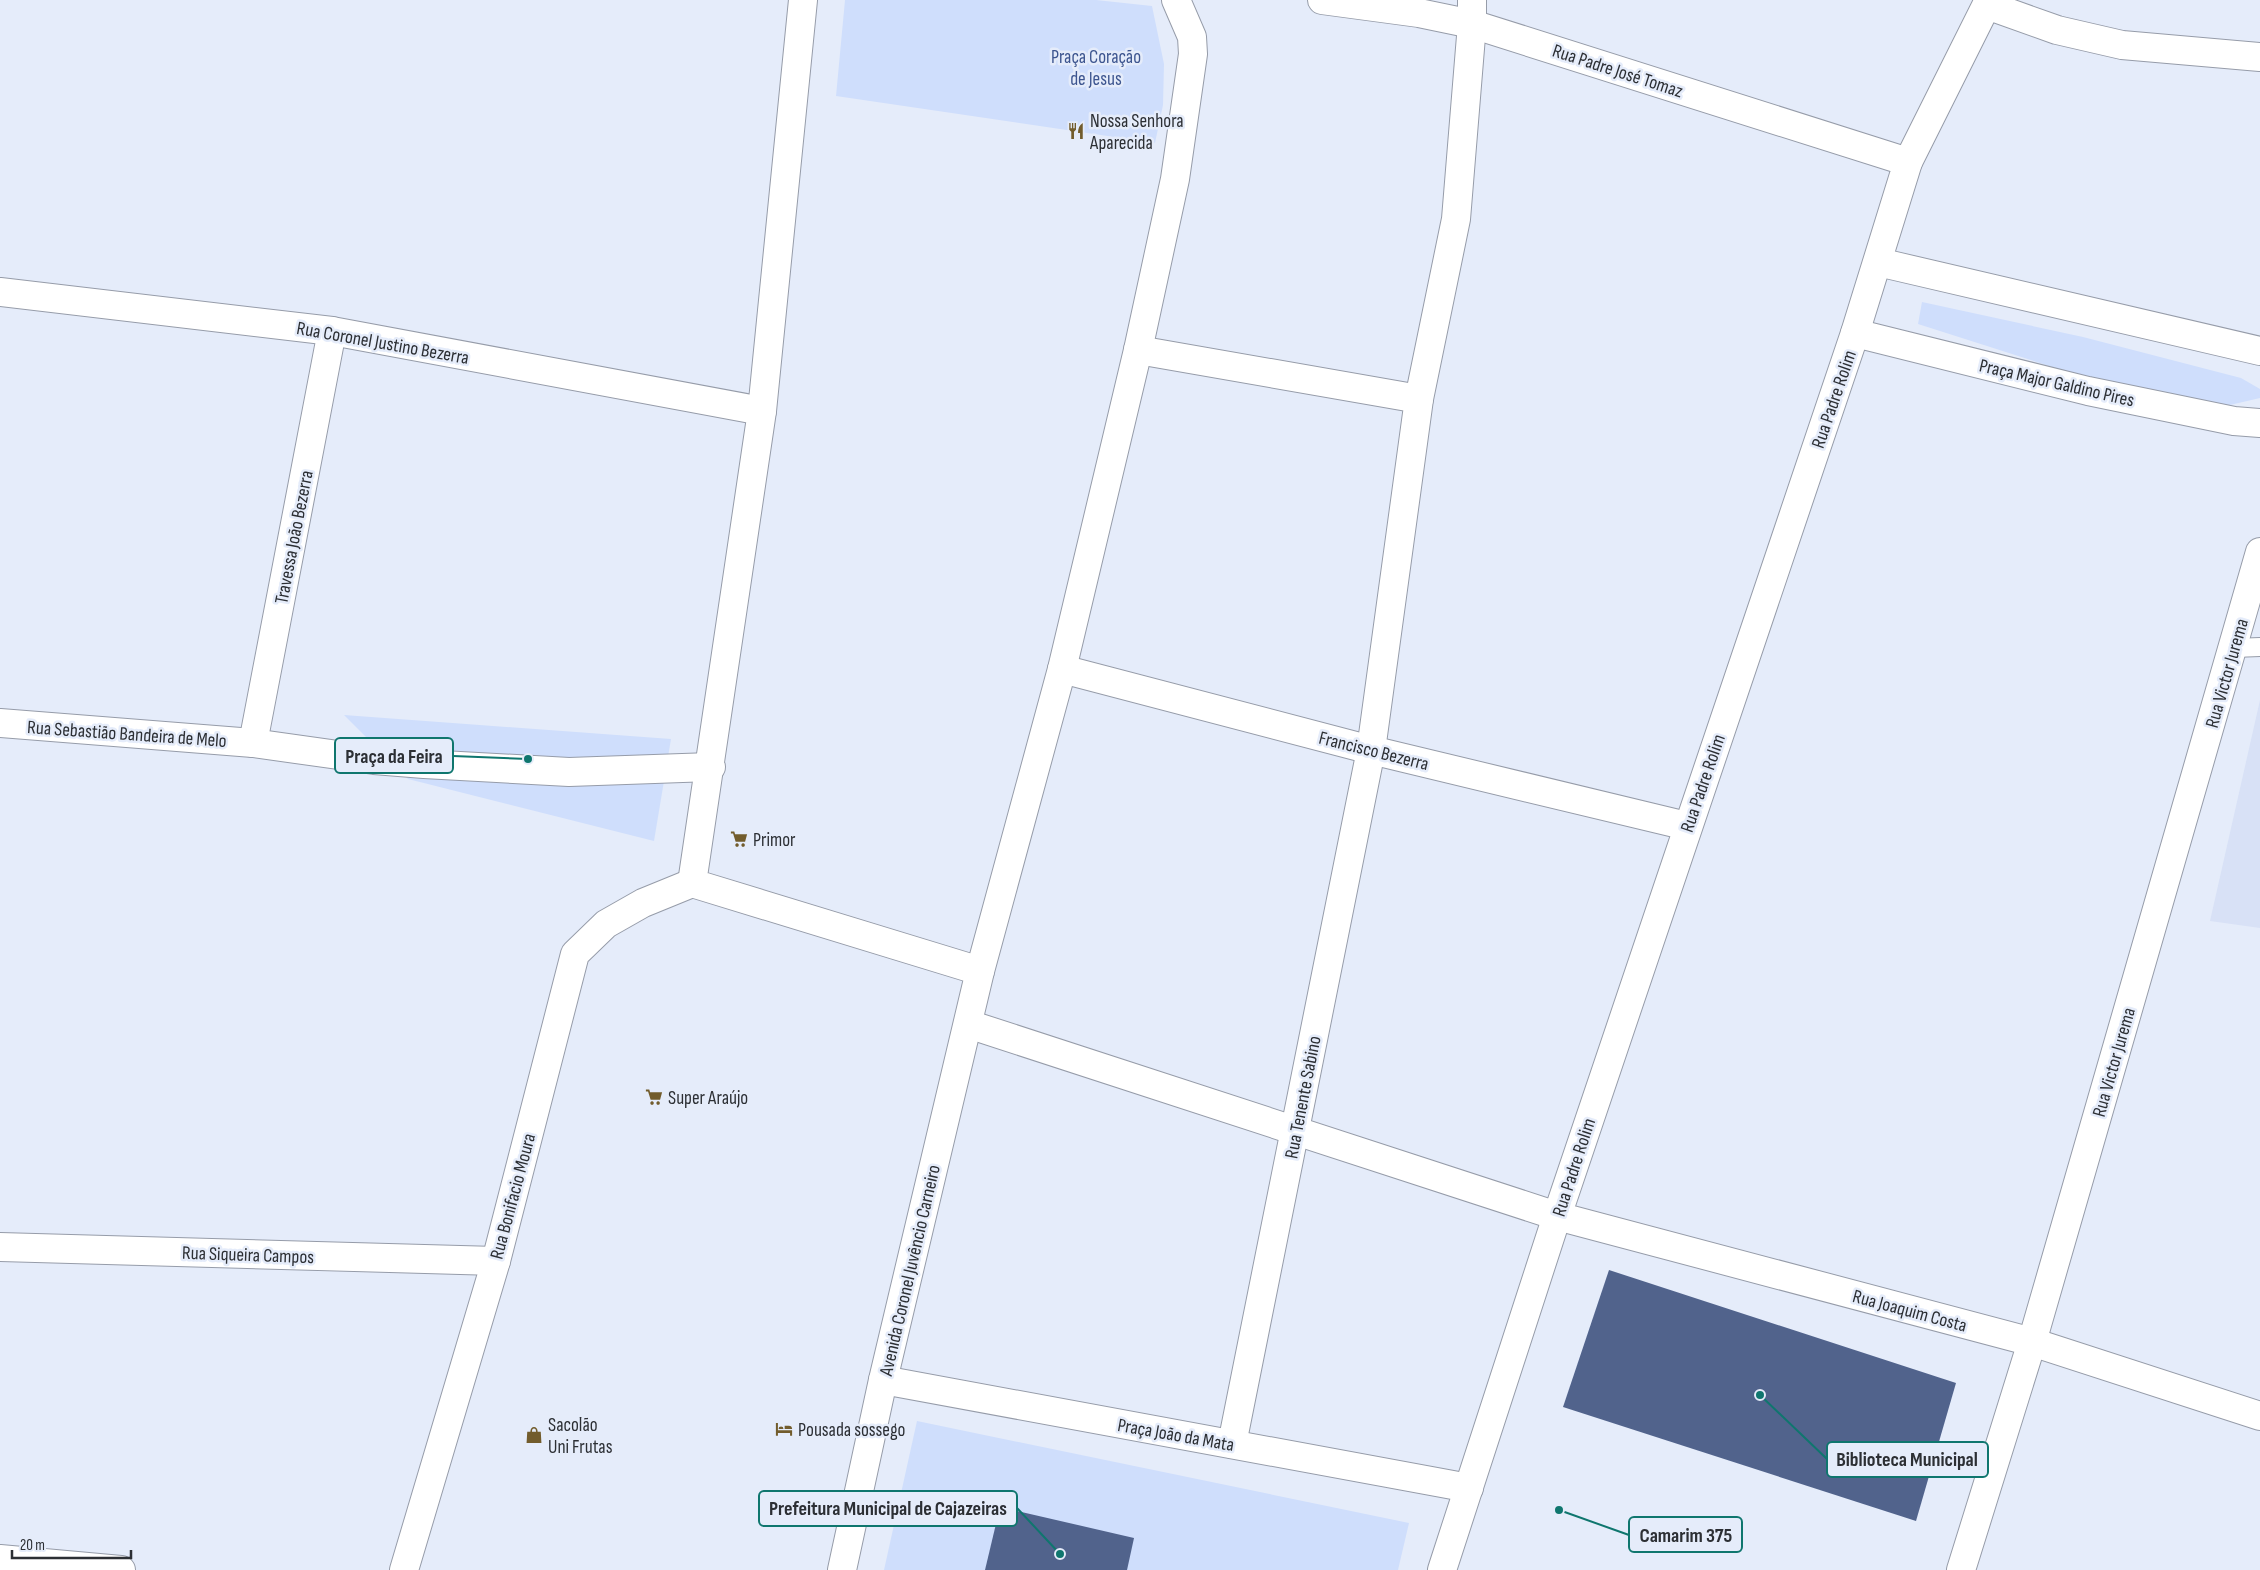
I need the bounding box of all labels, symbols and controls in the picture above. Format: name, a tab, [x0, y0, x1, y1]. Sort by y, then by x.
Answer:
street label: Rua Padre José Tomaz	[1549, 40, 1686, 103]
park label: Praça Coração de Jesus	[1051, 46, 1141, 91]
place label: Nossa Senhora Aparecida	[1089, 110, 1184, 155]
restaurant icon: Nossa Senhora Aparecida	[1066, 121, 1086, 141]
street label: Rua Coronel Justino Bezerra	[295, 317, 471, 370]
street label: Rua Padre Rolim	[1807, 348, 1862, 451]
street label: Praça Major Galdino Pires	[1977, 354, 2137, 413]
street label: Travessa João Bezerra	[270, 469, 319, 606]
street label: Rua Victor Jurema	[2201, 616, 2254, 731]
street label: Rua Sebastião Bandeira de Melo	[26, 716, 227, 753]
street label: Francisco Bezerra	[1316, 727, 1431, 776]
street label: Rua Padre Rolim	[1676, 732, 1731, 835]
callout: Praça da Feira	[335, 738, 453, 773]
text: Praça da Feira	[345, 745, 443, 769]
supermarket icon: Primor	[729, 829, 749, 849]
place label: Primor	[753, 829, 796, 852]
street label: Rua Victor Jurema	[2088, 1005, 2141, 1120]
street label: Rua Tenente Sabino	[1280, 1034, 1327, 1161]
supermarket icon: Super Araújo	[644, 1087, 664, 1107]
place label: Super Araújo	[668, 1087, 748, 1110]
street label: Rua Padre Rolim	[1548, 1115, 1601, 1220]
street label: Rua Bonifacio Moura	[486, 1131, 541, 1262]
street label: Avenida Coronel Juvêncio Carneiro	[875, 1163, 946, 1379]
street label: Rua Siqueira Campos	[181, 1242, 315, 1269]
street label: Rua Joaquim Costa	[1850, 1285, 1969, 1338]
place label: Sacolão Uni Frutas	[548, 1414, 613, 1459]
street label: Praça João da Mata	[1116, 1414, 1236, 1457]
hotel icon: Pousada sossego	[774, 1419, 794, 1439]
place label: Pousada sossego	[798, 1419, 905, 1442]
shop icon: Sacolão Uni Frutas	[524, 1425, 544, 1445]
callout: Biblioteca Municipal	[1827, 1442, 1988, 1477]
text: Biblioteca Municipal	[1836, 1448, 1978, 1472]
callout: Prefeitura Municipal de Cajazeiras	[759, 1491, 1017, 1526]
text: Prefeitura Municipal de Cajazeiras	[769, 1497, 1007, 1521]
callout: Camarim 375	[1629, 1517, 1742, 1552]
text: Camarim 375	[1640, 1524, 1733, 1548]
scale bar	[12, 1528, 131, 1560]
text: 20 m	[20, 1536, 45, 1555]

